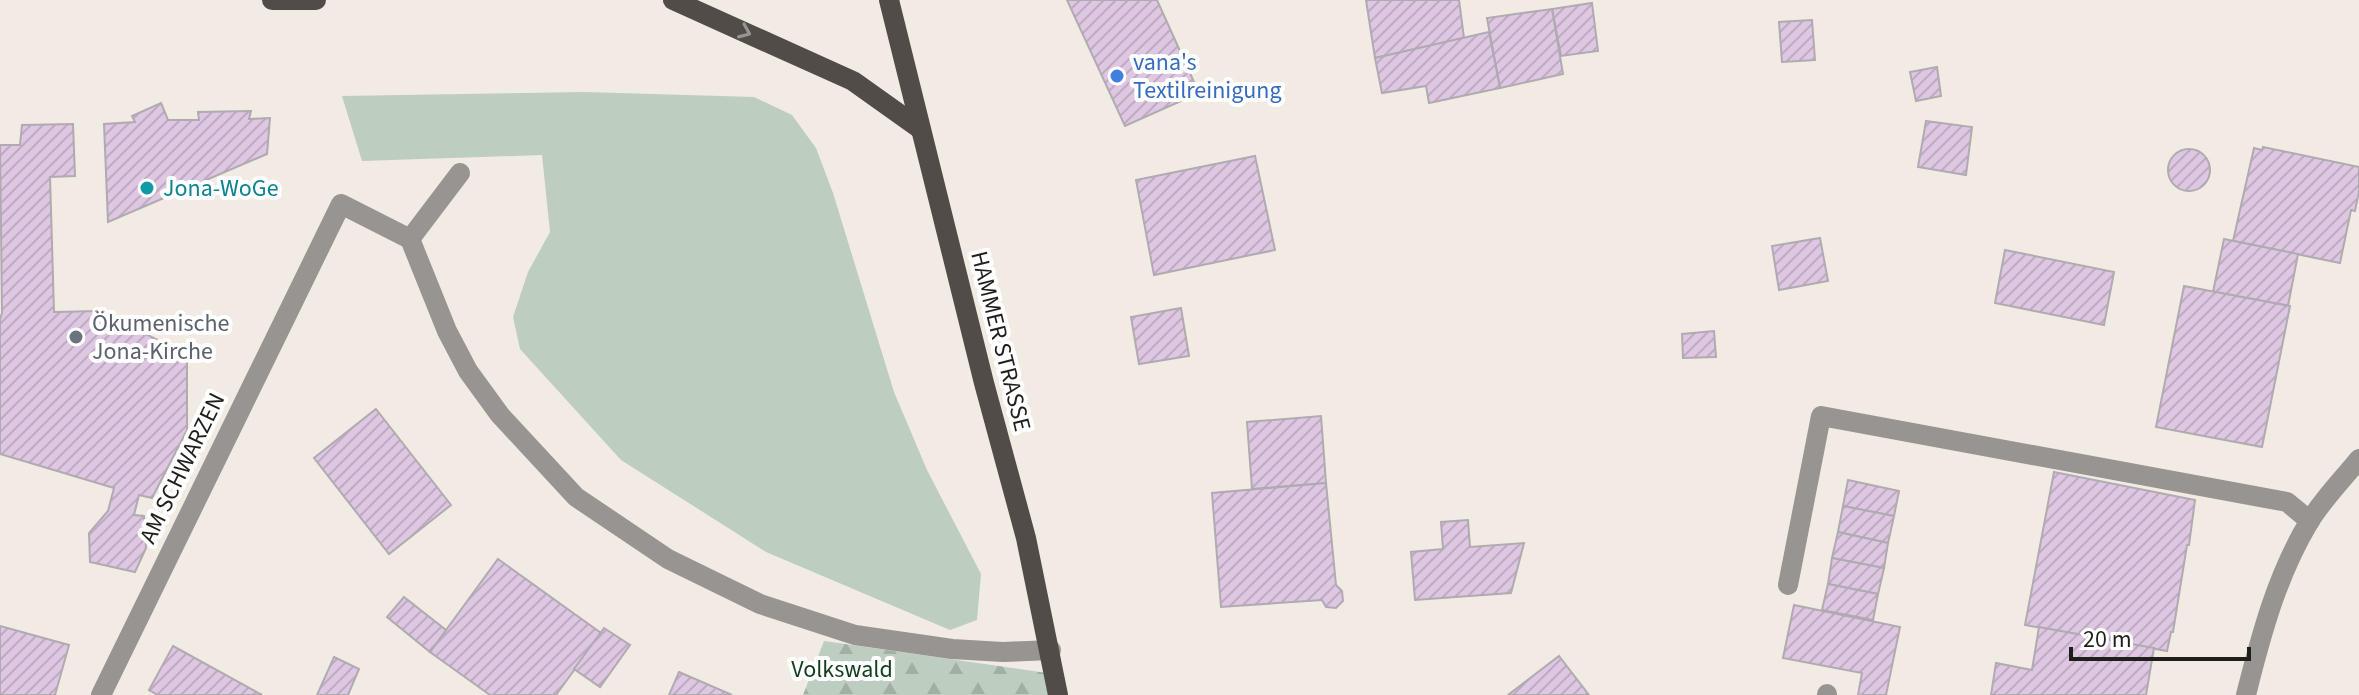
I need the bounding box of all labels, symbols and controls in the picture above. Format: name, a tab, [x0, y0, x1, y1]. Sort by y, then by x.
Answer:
one-way arrow	[737, 22, 751, 38]
place label: vana's Textilreinigung	[1133, 45, 1282, 108]
marker: vana's Textilreinigung	[1108, 67, 1126, 85]
place label: Jona-WoGe	[163, 171, 279, 206]
marker: Jona-WoGe	[138, 179, 156, 197]
street label: HAMMER STRASSE	[961, 247, 1040, 435]
place label: Ökumenische Jona-Kirche	[92, 306, 229, 369]
marker: Ökumenische Jona-Kirche	[67, 328, 85, 346]
street label: AM SCHWARZEN	[131, 387, 234, 550]
scale bar	[2071, 611, 2249, 661]
text: 20 m	[2083, 622, 2132, 657]
park label: Volkswald	[791, 652, 893, 687]

